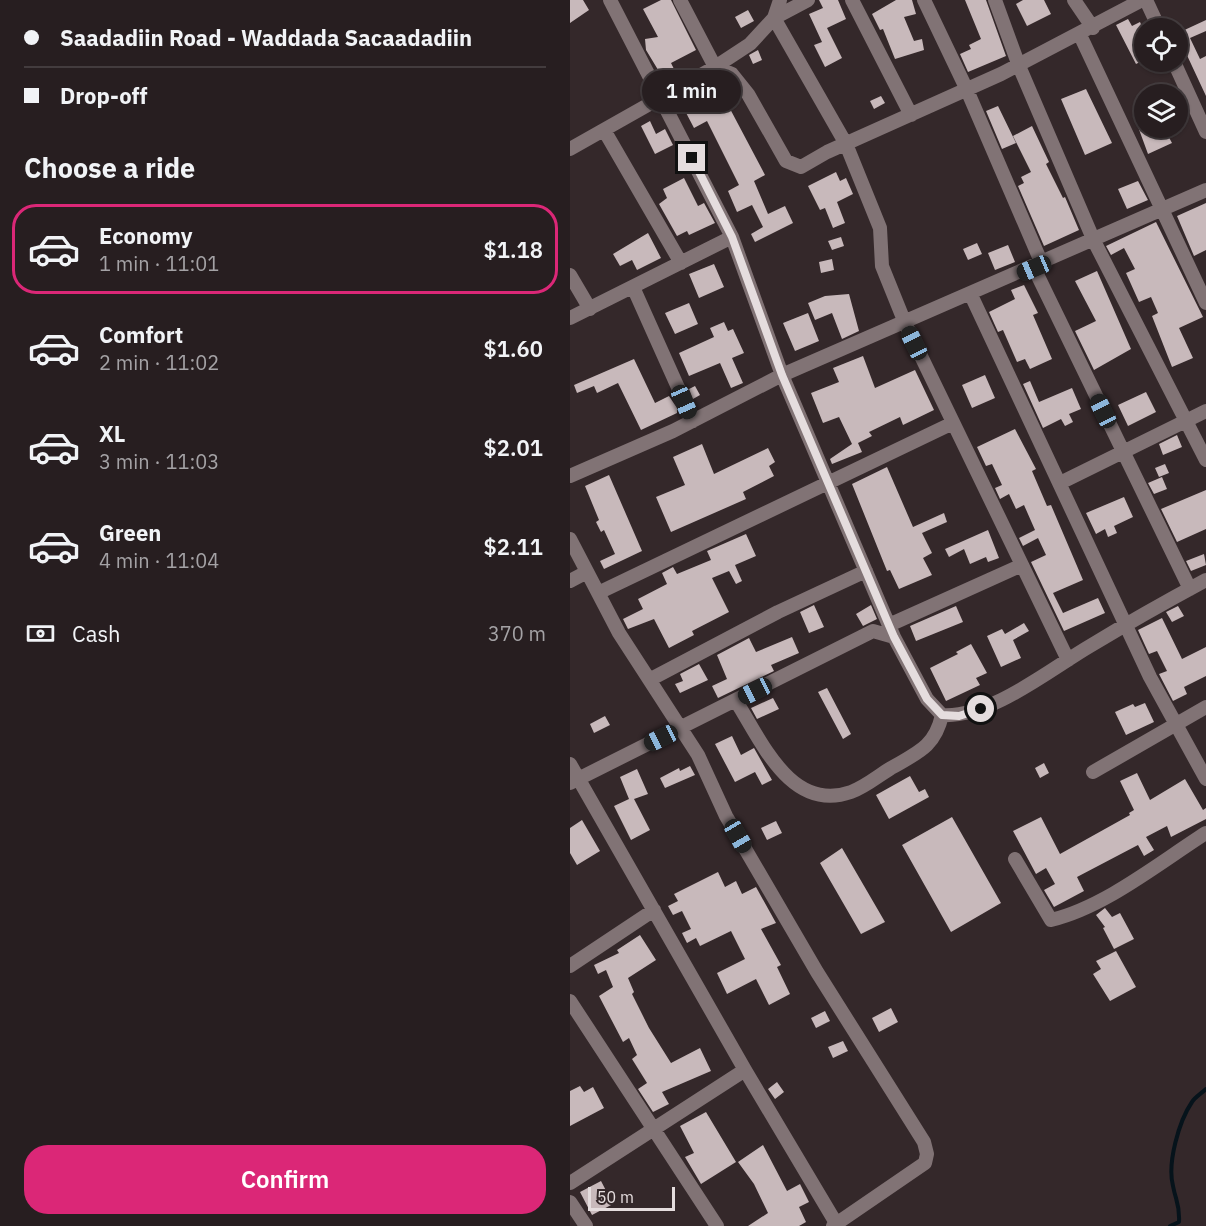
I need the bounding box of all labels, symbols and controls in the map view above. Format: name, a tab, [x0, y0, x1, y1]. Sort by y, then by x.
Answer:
map controls	[1134, 18, 1188, 138]
button: locate	[1134, 18, 1188, 72]
text: Saadadiin Road - Waddada Sacaadadiin	[60, 23, 472, 52]
callout: 1 min	[642, 71, 742, 113]
text: 1 min	[666, 77, 717, 104]
text: Drop-off	[60, 81, 147, 110]
button: layers	[1134, 84, 1188, 138]
route end	[678, 144, 705, 171]
text: Choose a ride	[24, 150, 195, 185]
text: Economy	[99, 221, 193, 250]
icon: car	[27, 222, 81, 276]
text: $1.18	[484, 235, 543, 264]
text: 1 min · 11:01	[99, 250, 219, 277]
car	[1014, 253, 1054, 283]
text: Comfort	[99, 320, 183, 349]
icon: car	[27, 321, 81, 375]
car	[898, 323, 930, 363]
text: $1.60	[484, 334, 543, 363]
text: 2 min · 11:02	[99, 349, 219, 376]
car	[668, 382, 700, 422]
car	[1087, 391, 1119, 431]
text: XL	[99, 419, 125, 448]
icon: car	[27, 420, 81, 474]
text: $2.01	[484, 433, 543, 462]
text: 3 min · 11:03	[99, 448, 219, 475]
text: Green	[99, 518, 161, 547]
icon: car	[27, 519, 81, 573]
text: $2.11	[484, 532, 543, 561]
text: 4 min · 11:04	[99, 547, 219, 574]
icon: cash	[24, 617, 57, 650]
text: Cash	[72, 619, 121, 648]
text: 370 m	[488, 620, 546, 647]
car	[735, 675, 775, 707]
route start	[967, 695, 994, 722]
car	[641, 722, 681, 754]
car	[721, 816, 755, 856]
button: Confirm	[24, 1145, 546, 1214]
scale bar	[588, 1184, 675, 1212]
text: 50 m	[597, 1187, 634, 1207]

